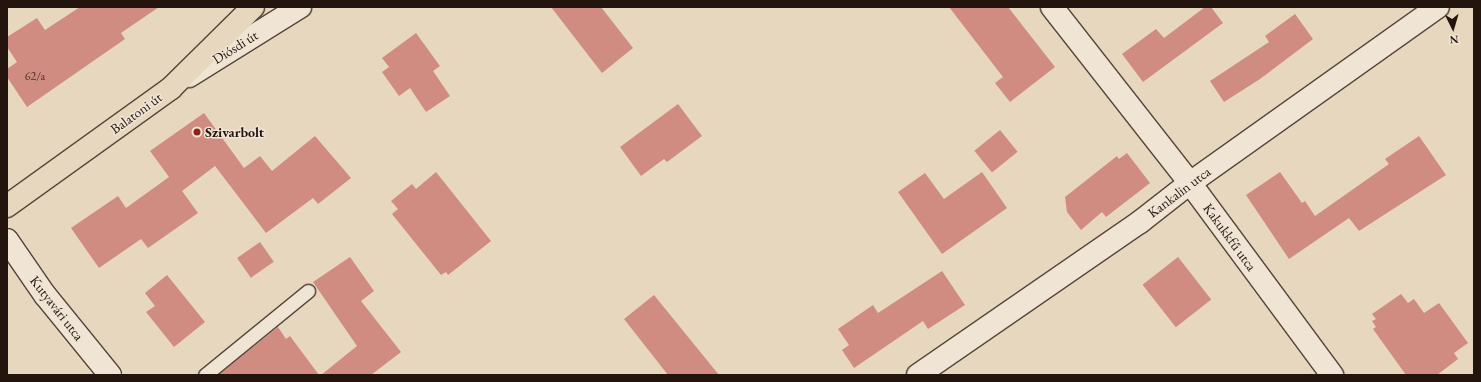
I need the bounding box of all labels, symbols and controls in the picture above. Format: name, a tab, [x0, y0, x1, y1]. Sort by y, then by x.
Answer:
north arrow	[1433, 8, 1473, 48]
street label: Diósdi út	[209, 26, 261, 68]
text: N	[1449, 33, 1459, 47]
house number: 62/a	[25, 70, 45, 84]
street label: Balatoni út	[107, 89, 165, 137]
place label: Szivarbolt	[205, 124, 264, 140]
marker: Szivarbolt	[192, 127, 202, 137]
street label: Kankalin utca	[1144, 163, 1214, 221]
street label: Kakukkfű utca	[1200, 200, 1260, 274]
street label: Kutyavári utca	[26, 272, 88, 344]

